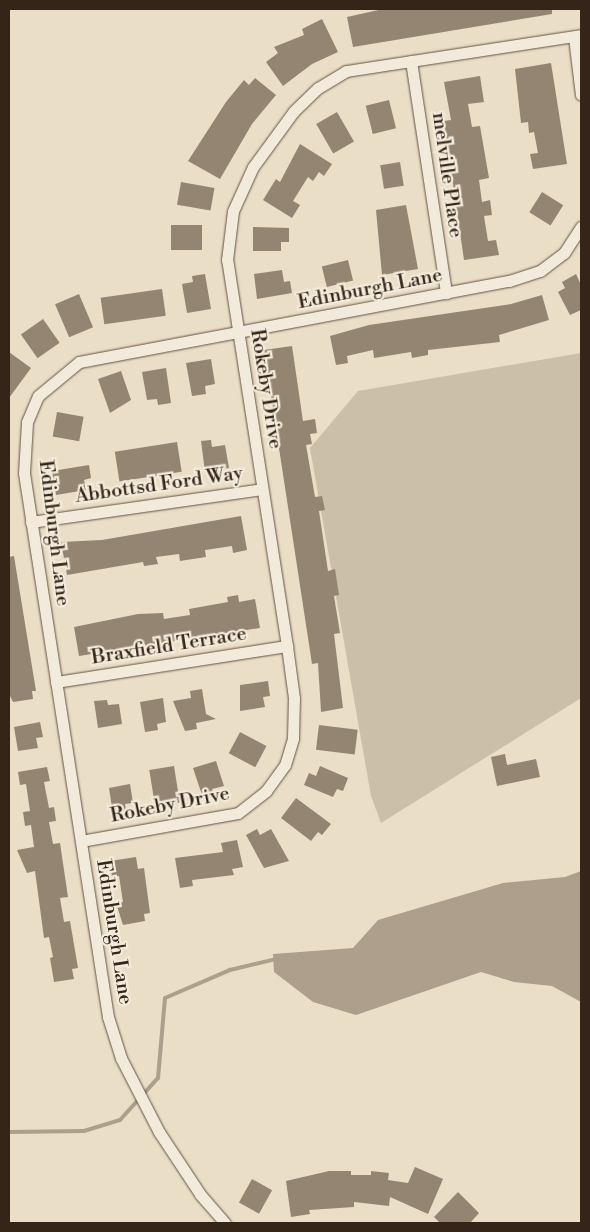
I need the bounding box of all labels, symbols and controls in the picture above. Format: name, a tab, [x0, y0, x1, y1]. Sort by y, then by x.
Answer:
street label: melville Place	[426, 111, 468, 239]
street label: Edinburgh Lane	[296, 263, 444, 315]
street label: Rokeby Drive	[245, 327, 287, 451]
street label: Edinburgh Lane	[33, 459, 75, 607]
street label: Abbottsd Ford Way	[74, 461, 244, 509]
street label: Braxfield Terrace	[90, 622, 248, 670]
street label: Rokeby Drive	[108, 782, 232, 828]
street label: Edinburgh Lane	[91, 858, 137, 1006]

